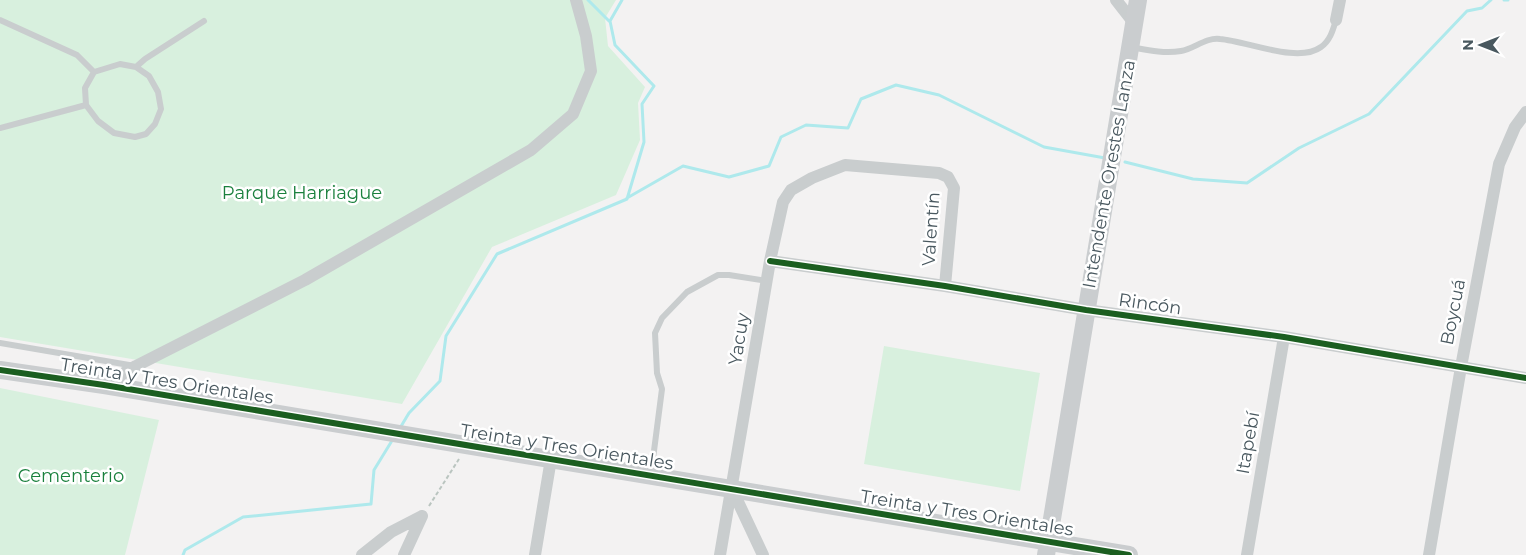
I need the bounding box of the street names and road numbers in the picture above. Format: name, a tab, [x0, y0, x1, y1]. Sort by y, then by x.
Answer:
street label: Intendente Orestes Lanza	[1078, 58, 1140, 290]
street label: Valentín	[917, 191, 945, 267]
street label: Boycuá	[1436, 277, 1470, 347]
street label: Rincón	[1117, 289, 1183, 319]
street label: Yacuy	[724, 311, 754, 367]
street label: Treinta y Tres Orientales	[59, 353, 275, 409]
street label: Itapebí	[1232, 409, 1265, 476]
street label: Treinta y Tres Orientales	[459, 419, 675, 475]
street label: Treinta y Tres Orientales	[859, 485, 1075, 541]

